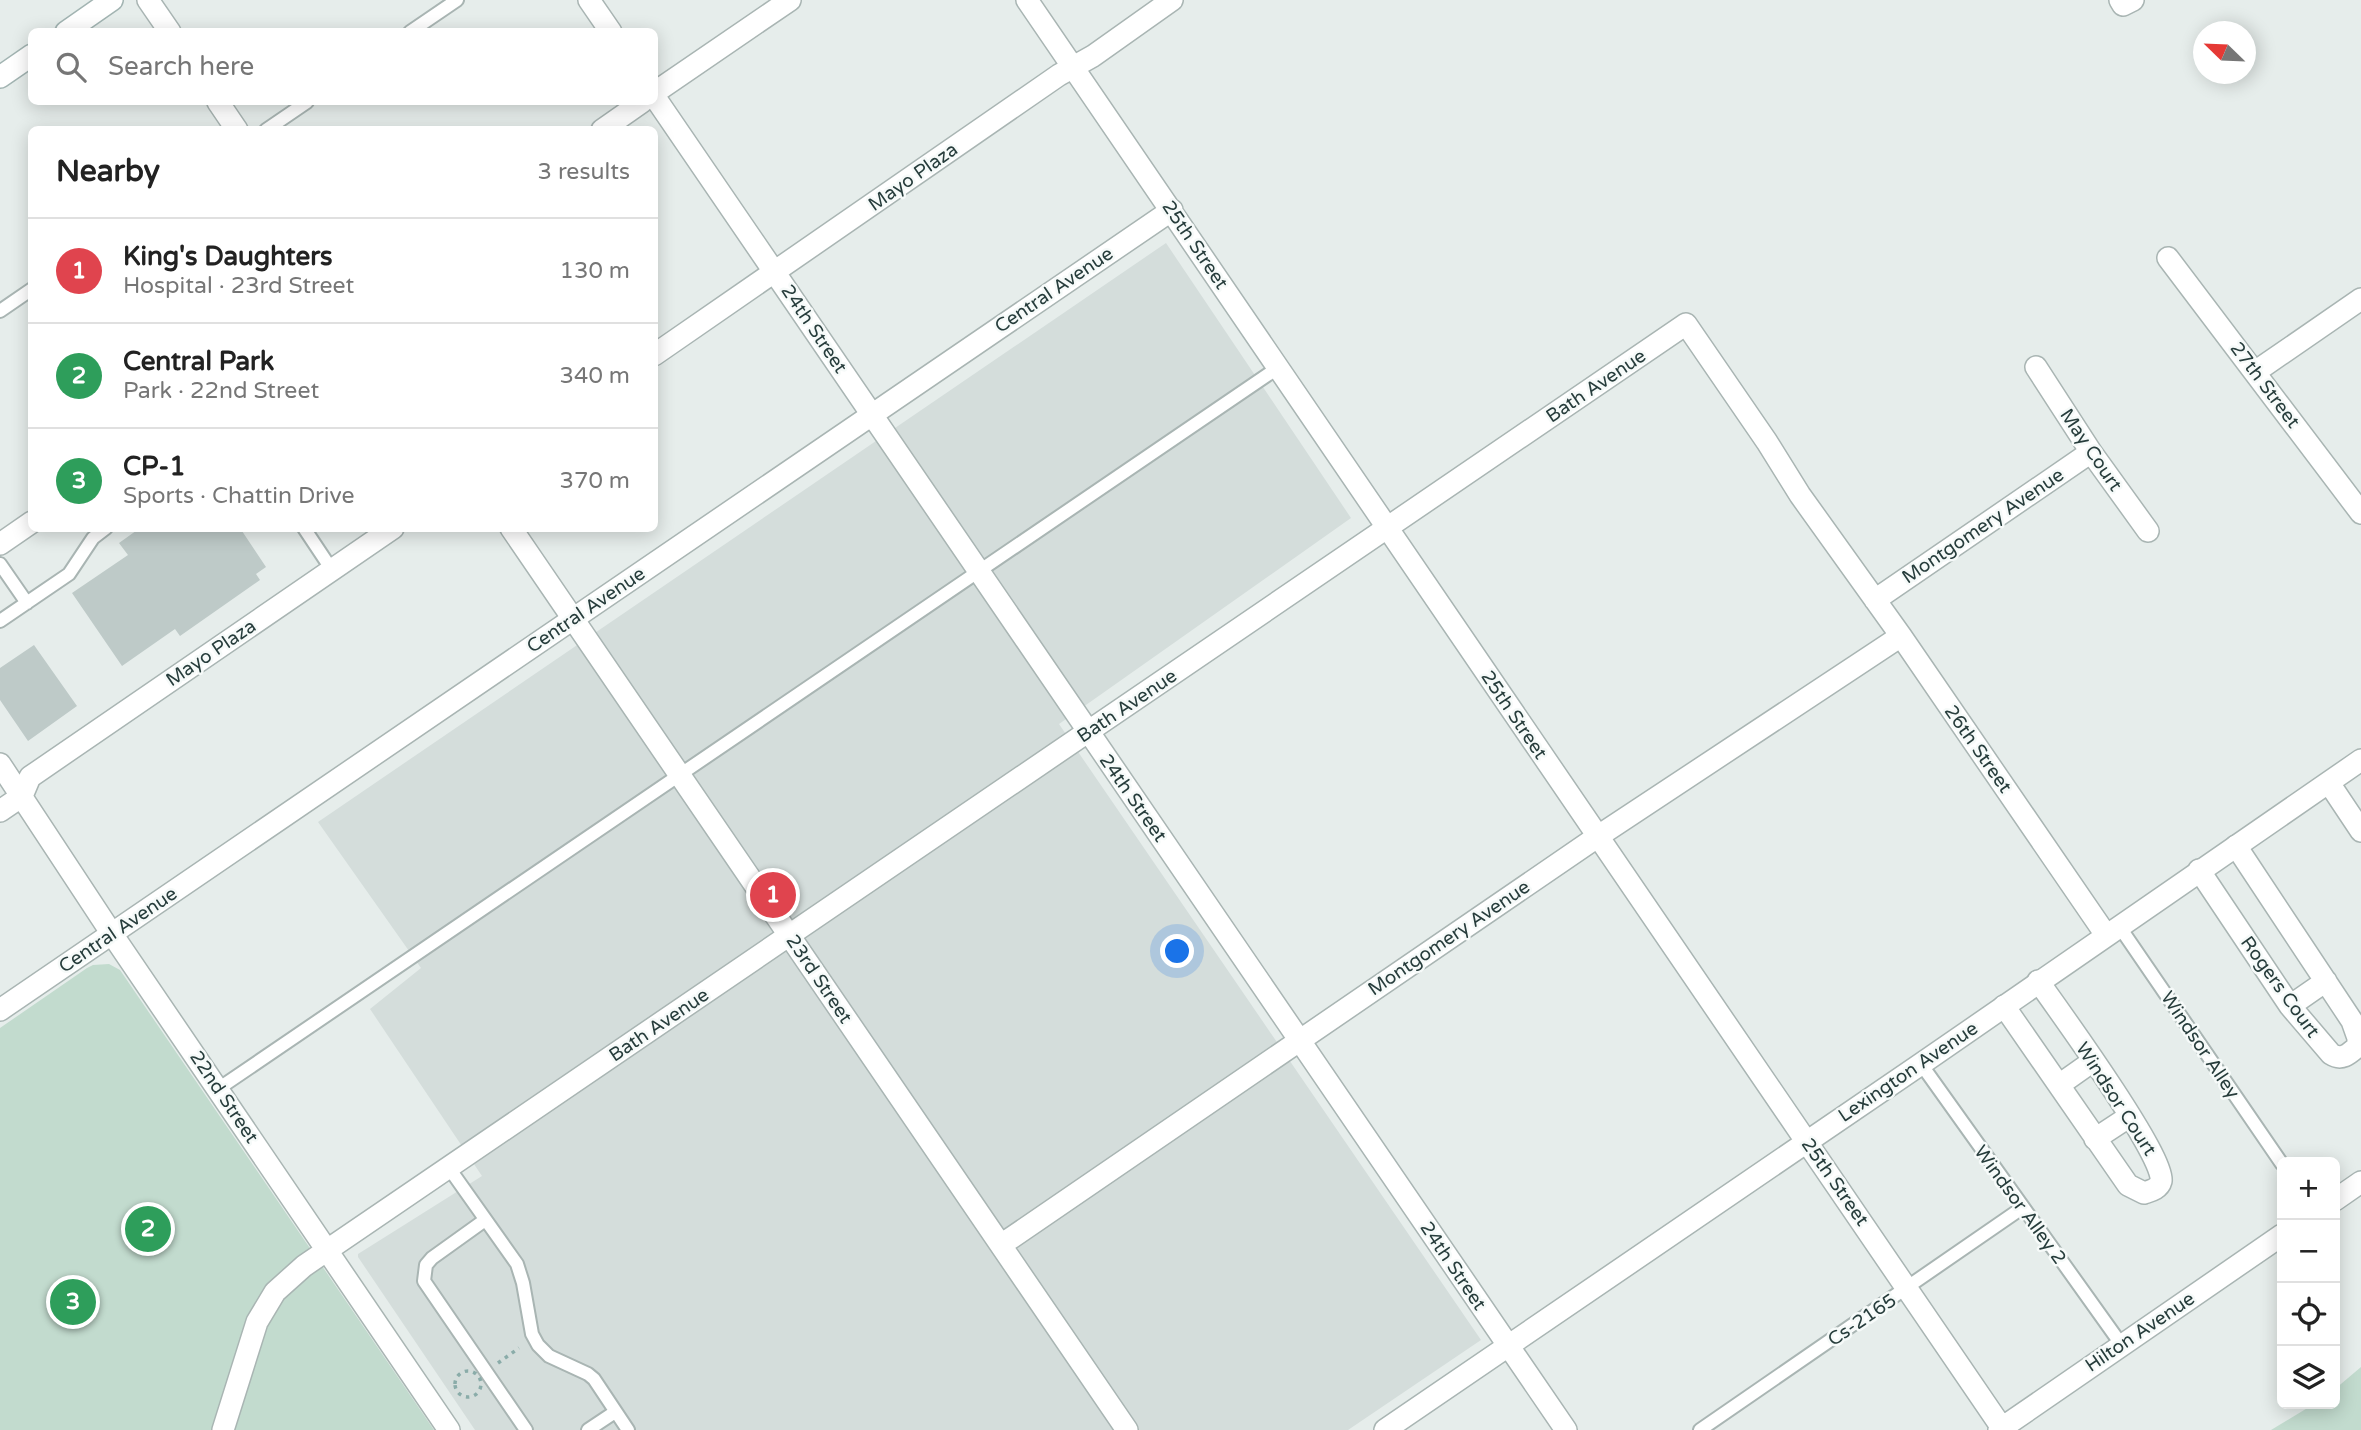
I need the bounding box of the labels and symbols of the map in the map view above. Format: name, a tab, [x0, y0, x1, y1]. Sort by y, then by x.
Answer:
north arrow	[2193, 21, 2256, 84]
street label: Mayo Plaza	[864, 138, 962, 216]
street label: 25th Street	[1157, 197, 1233, 293]
street label: Central Avenue	[991, 242, 1117, 338]
street label: 24th Street	[776, 281, 852, 377]
street label: 27th Street	[2226, 338, 2304, 432]
street label: Bath Avenue	[1542, 345, 1650, 427]
street label: May Court	[2055, 405, 2127, 495]
street label: Montgomery Avenue	[1898, 464, 2068, 588]
street label: Central Avenue	[523, 562, 649, 658]
street label: Mayo Plaza	[162, 615, 260, 691]
street label: Bath Avenue	[1073, 665, 1181, 747]
street label: 25th Street	[1476, 667, 1552, 763]
street label: 26th Street	[1940, 701, 2016, 797]
street label: 24th Street	[1095, 750, 1171, 846]
pin: 1	[750, 869, 796, 921]
street label: Montgomery Avenue	[1364, 876, 1534, 1000]
street label: Central Avenue	[55, 882, 181, 978]
street label: 23rd Street	[781, 931, 857, 1027]
street label: Rogers Court	[2236, 932, 2324, 1042]
your location	[1160, 934, 1194, 968]
street label: Bath Avenue	[605, 984, 713, 1066]
street label: Windsor Alley	[2156, 987, 2244, 1103]
street label: Lexington Avenue	[1834, 1017, 1982, 1127]
street label: Windsor Court	[2071, 1038, 2161, 1160]
street label: 22nd Street	[185, 1047, 263, 1147]
street label: 25th Street	[1797, 1134, 1873, 1230]
street label: Windsor Alley 2	[1970, 1141, 2070, 1269]
pin: 2	[125, 1203, 171, 1255]
street label: 24th Street	[1415, 1218, 1491, 1314]
pin: 3	[50, 1276, 96, 1328]
street label: Hilton Avenue	[2081, 1287, 2199, 1377]
street label: Cs-2165	[1824, 1289, 1900, 1351]

